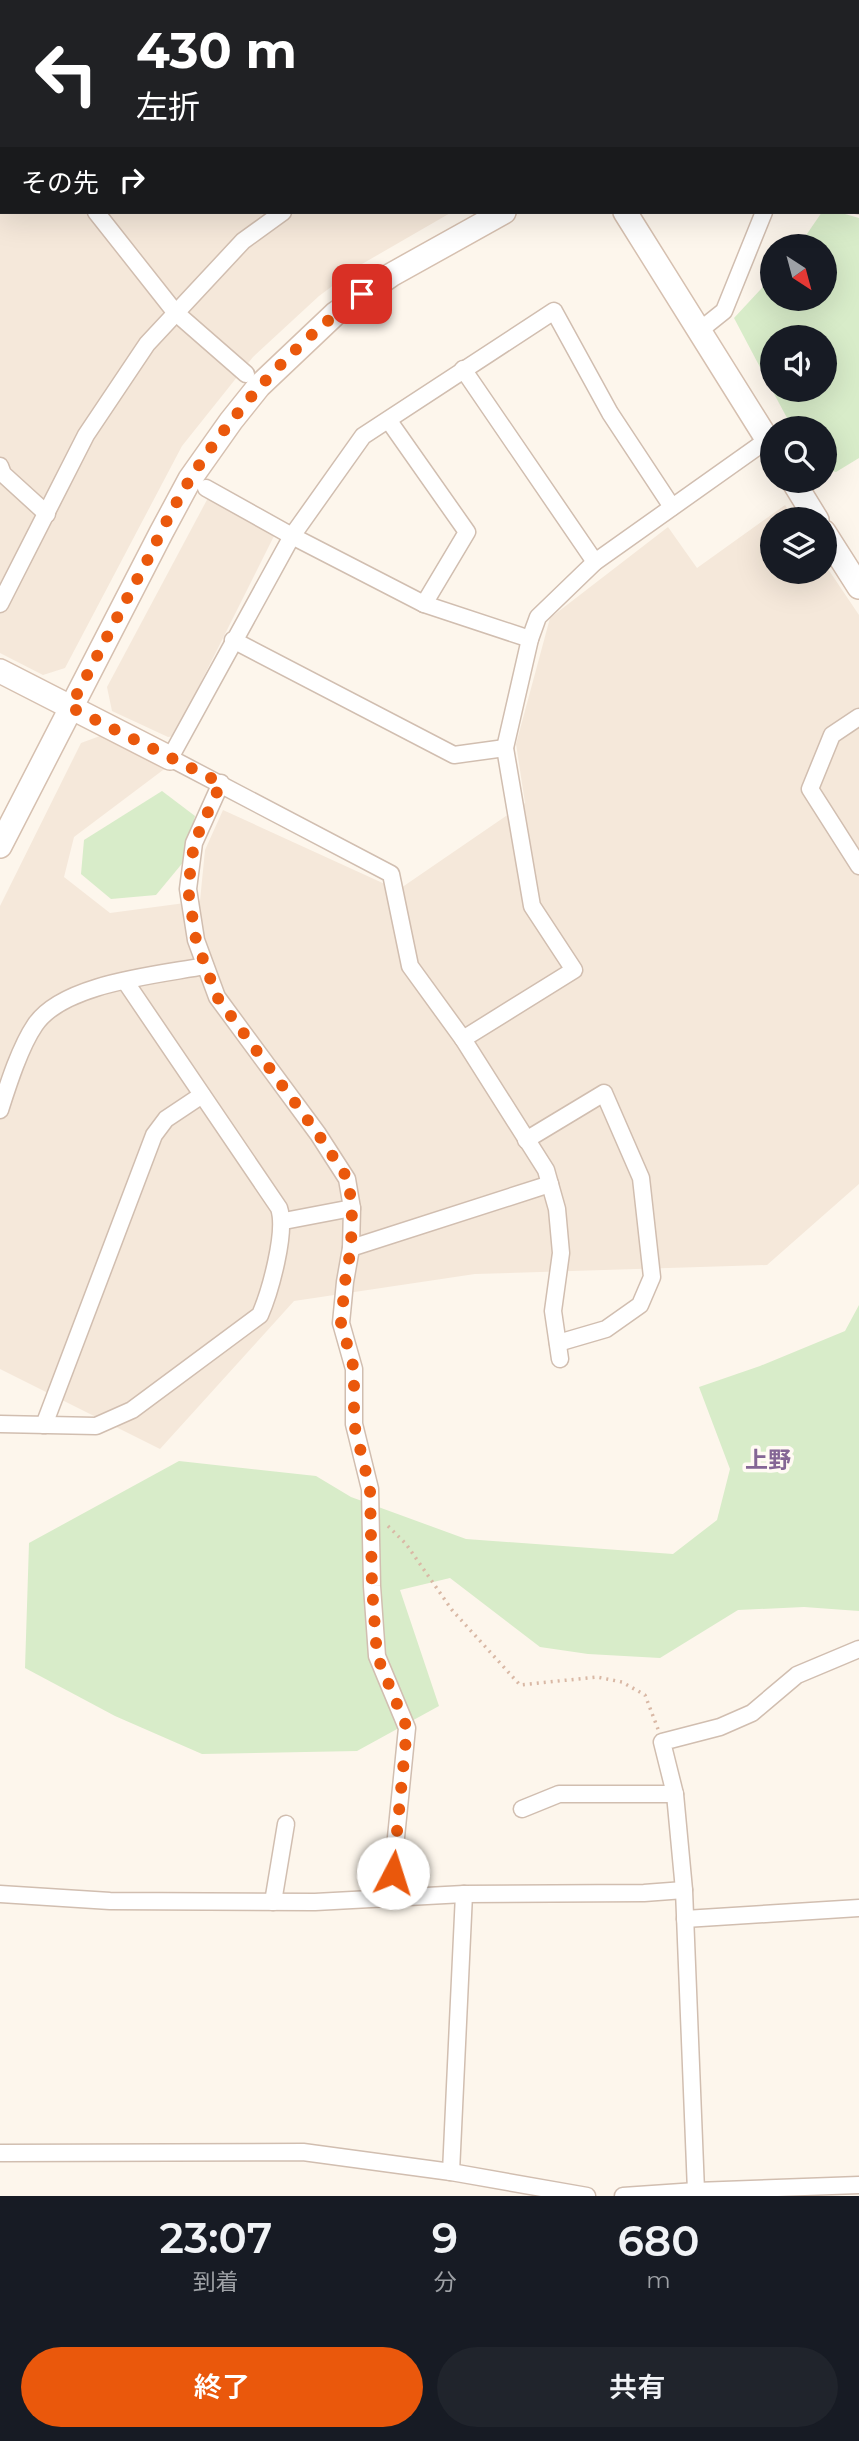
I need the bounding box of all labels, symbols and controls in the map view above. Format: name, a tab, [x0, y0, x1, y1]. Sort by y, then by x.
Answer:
text: 430 m	[136, 21, 297, 80]
icon: left	[21, 28, 112, 119]
text: 左折	[136, 87, 200, 126]
icon: right	[113, 161, 151, 199]
text: その先	[21, 167, 99, 199]
north arrow	[760, 234, 836, 312]
map controls	[760, 234, 837, 584]
pin	[332, 264, 392, 324]
icon: arrive	[343, 275, 381, 313]
button: sound	[760, 325, 837, 402]
button: search	[760, 416, 837, 493]
button: layers	[760, 507, 837, 584]
district label: 上野	[745, 1446, 791, 1474]
position arrow	[356, 1836, 430, 1910]
text: 23:07	[159, 2212, 272, 2264]
text: 9	[432, 2212, 458, 2264]
text: 680	[618, 2215, 700, 2267]
text: m	[646, 2266, 671, 2294]
text: 到着	[193, 2268, 239, 2296]
text: 分	[433, 2268, 456, 2296]
button: 終了	[21, 2347, 423, 2427]
button: 共有	[437, 2347, 838, 2427]

